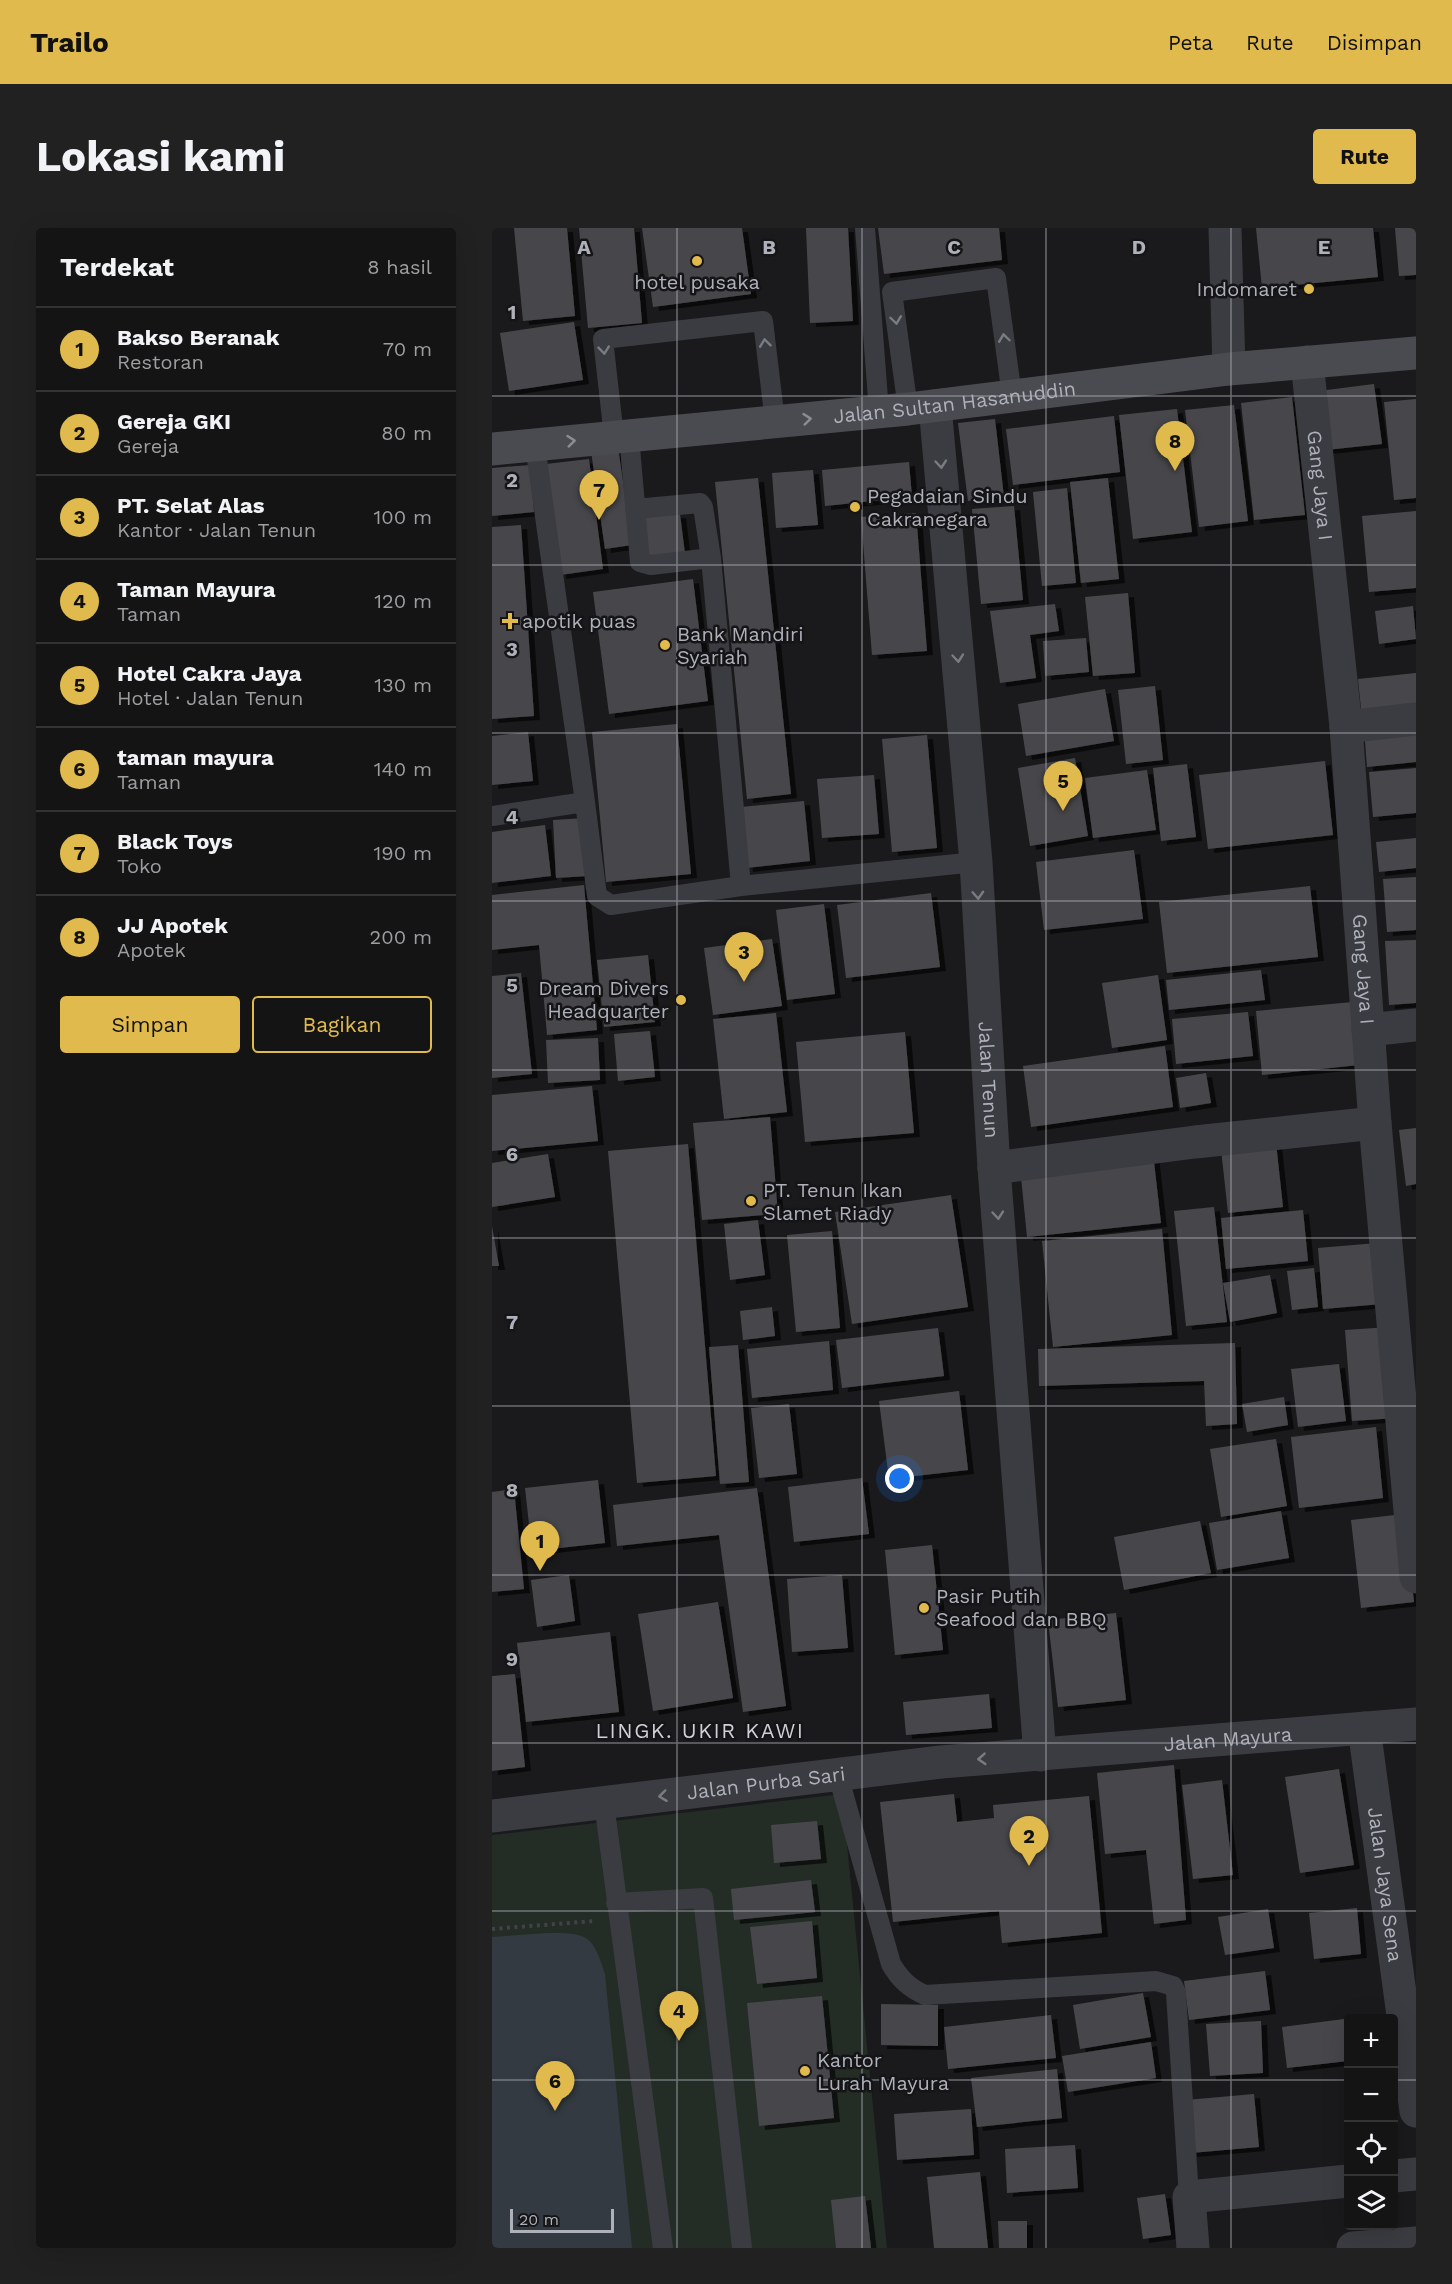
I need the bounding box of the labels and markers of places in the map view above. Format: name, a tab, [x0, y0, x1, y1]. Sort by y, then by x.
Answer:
marker: hotel pusaka	[690, 254, 704, 268]
place label: hotel pusaka	[634, 270, 760, 294]
place label: Indomaret	[1196, 277, 1298, 301]
marker: Indomaret	[1302, 282, 1316, 296]
pin: 8	[1156, 422, 1194, 471]
pin: 7	[580, 470, 618, 520]
place label: Pegadaian Sindu Cakranegara	[867, 484, 1028, 531]
marker: Pegadaian Sindu Cakranegara	[848, 500, 862, 514]
place label: apotik puas	[522, 609, 636, 633]
marker: apotik puas	[503, 614, 517, 628]
place label: Bank Mandiri Syariah	[677, 622, 803, 669]
marker: Bank Mandiri Syariah	[658, 638, 672, 652]
pin: 5	[1044, 762, 1082, 811]
pin: 3	[724, 932, 764, 982]
place label: Dream Divers Headquarter	[538, 976, 669, 1023]
marker: Dream Divers Headquarter	[674, 993, 688, 1007]
place label: PT. Tenun Ikan Slamet Riady	[763, 1178, 903, 1225]
marker: PT. Tenun Ikan Slamet Riady	[744, 1194, 758, 1208]
pin: 1	[520, 1522, 560, 1571]
place label: Pasir Putih Seafood dan BBQ	[936, 1584, 1107, 1631]
marker: Pasir Putih Seafood dan BBQ	[917, 1601, 931, 1615]
pin: 2	[1010, 1816, 1048, 1866]
pin: 4	[660, 1992, 699, 2041]
place label: Kantor Lurah Mayura	[817, 2048, 949, 2095]
pin: 6	[536, 2062, 574, 2111]
marker: Kantor Lurah Mayura	[798, 2064, 812, 2078]

